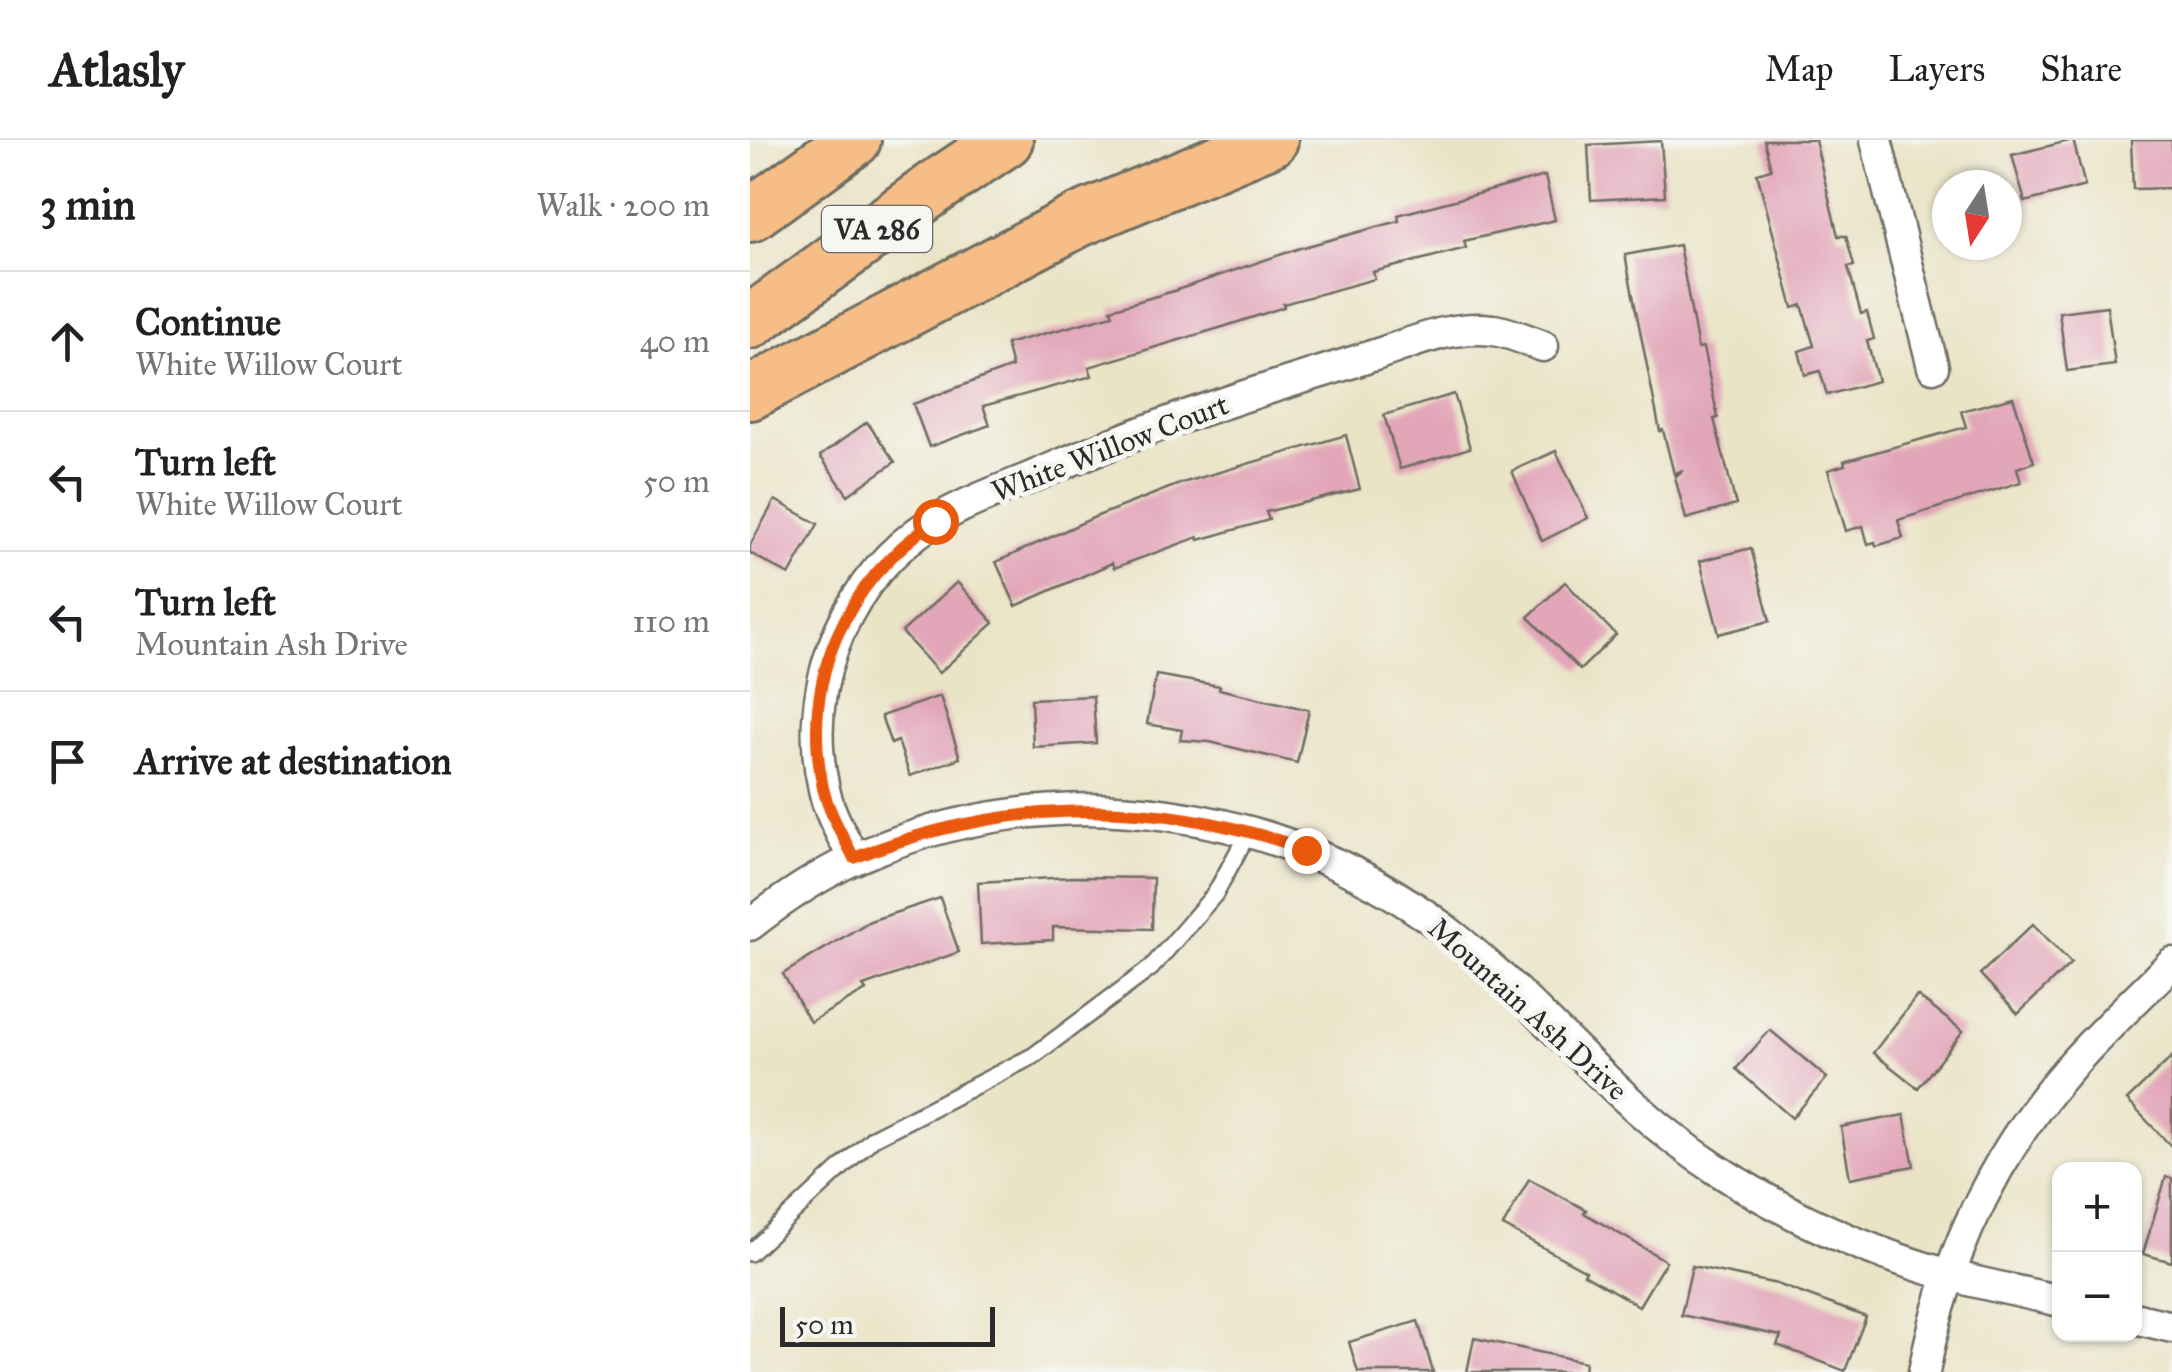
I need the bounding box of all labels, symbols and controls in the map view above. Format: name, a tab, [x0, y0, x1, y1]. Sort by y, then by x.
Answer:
text: Atlasly	[50, 40, 184, 99]
text: Map	[1765, 48, 1833, 91]
text: Layers	[1888, 48, 1985, 91]
text: Share	[2040, 48, 2122, 91]
north arrow	[1932, 170, 2022, 260]
text: 3 min	[40, 179, 135, 231]
text: Walk · 200 m	[537, 186, 710, 225]
road number: VA 286	[822, 206, 932, 252]
text: Continue	[135, 299, 281, 345]
icon: ahead	[40, 314, 95, 369]
text: 40 m	[640, 322, 710, 361]
text: White Willow Court	[135, 345, 403, 384]
street label: White Willow Court	[986, 386, 1234, 510]
text: Turn left	[135, 439, 276, 485]
icon: left	[40, 454, 95, 509]
text: 50 m	[643, 462, 710, 501]
text: White Willow Court	[135, 485, 403, 524]
route start	[913, 499, 959, 545]
text: Turn left	[135, 579, 276, 625]
icon: left	[40, 594, 95, 649]
text: 110 m	[632, 602, 710, 641]
text: Mountain Ash Drive	[135, 625, 408, 664]
icon: arrive	[40, 734, 95, 789]
text: Arrive at destination	[135, 738, 452, 784]
route end	[1284, 828, 1330, 874]
street label: Mountain Ash Drive	[1421, 910, 1635, 1108]
map controls	[2052, 1162, 2142, 1342]
button: +	[2052, 1162, 2142, 1252]
button: −	[2052, 1252, 2142, 1342]
scale bar	[780, 1302, 995, 1346]
text: 50 m	[795, 1307, 854, 1342]

